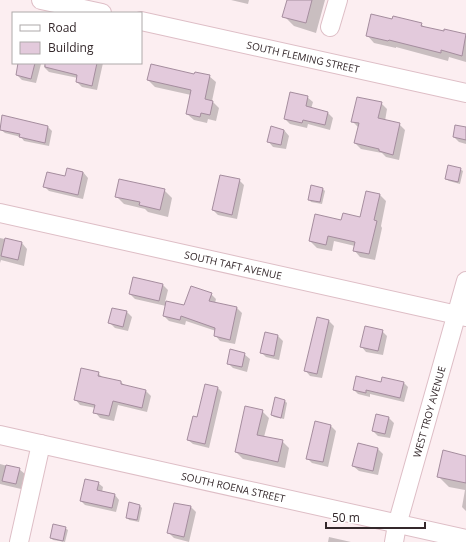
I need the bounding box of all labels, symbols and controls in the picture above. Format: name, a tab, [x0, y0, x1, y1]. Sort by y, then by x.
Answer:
legend	[12, 12, 142, 64]
text: Road	[48, 19, 77, 36]
street label: SOUTH FLEMING STREET	[245, 38, 361, 76]
text: Building	[48, 39, 94, 56]
street label: SOUTH TAFT AVENUE	[183, 247, 283, 283]
street label: WEST TROY AVENUE	[409, 364, 449, 459]
street label: SOUTH ROENA STREET	[180, 469, 287, 506]
scale bar	[326, 504, 425, 530]
text: 50 m	[332, 509, 360, 526]

